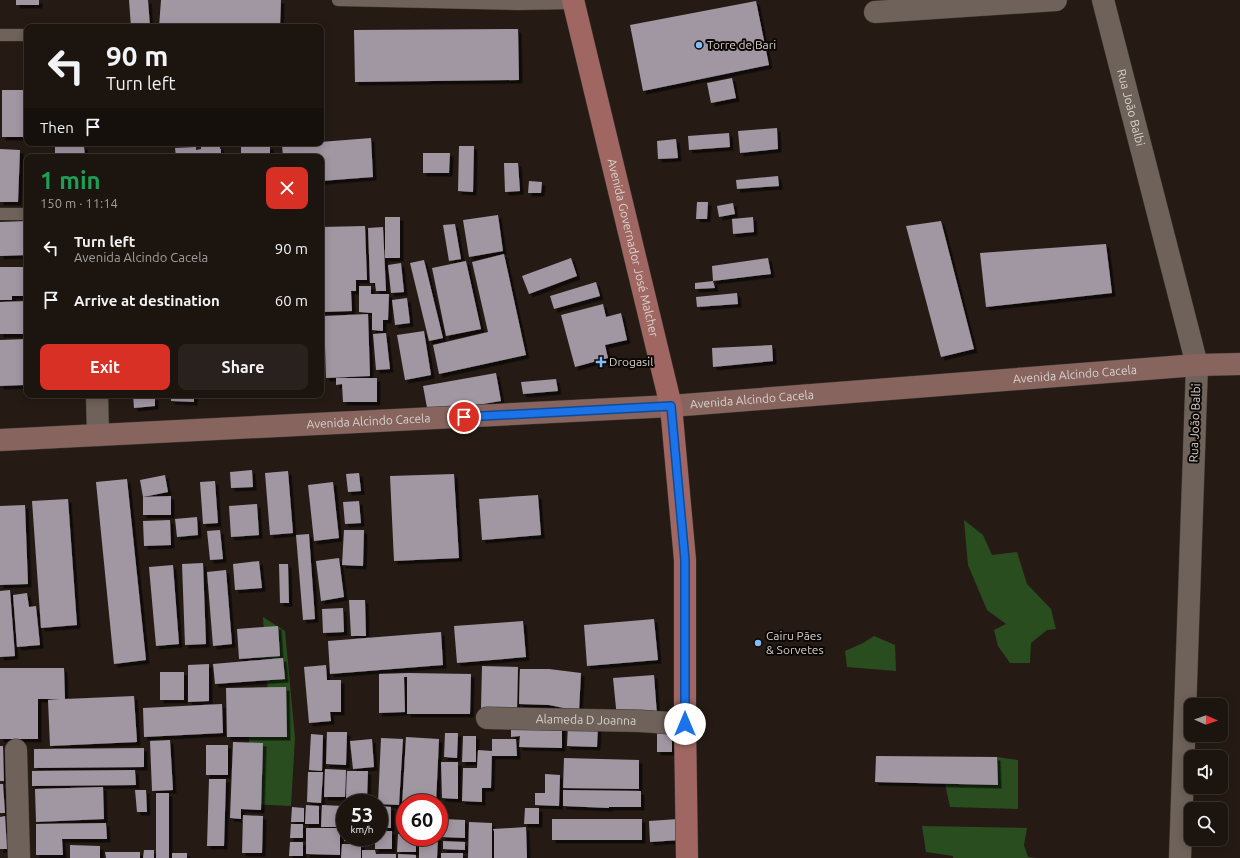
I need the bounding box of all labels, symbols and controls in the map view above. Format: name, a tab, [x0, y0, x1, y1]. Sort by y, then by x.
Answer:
place label: Torre de Bari	[707, 38, 776, 51]
icon: left	[40, 40, 92, 92]
text: 90 m	[106, 40, 168, 71]
marker: Torre de Bari	[694, 40, 704, 50]
street label: Rua João Balbi	[1115, 67, 1147, 147]
text: Turn left	[106, 73, 176, 93]
icon: arrive	[82, 116, 104, 138]
text: Then	[40, 119, 74, 136]
street label: Avenida Governador José Malcher	[606, 157, 661, 339]
text: 1 min	[40, 167, 101, 194]
button: close	[266, 167, 308, 209]
text: 150 m · 11:14	[40, 196, 118, 210]
text: Turn left	[74, 233, 135, 250]
icon: left	[40, 237, 62, 259]
text: 90 m	[275, 240, 308, 257]
text: Avenida Alcindo Cacela	[74, 250, 208, 264]
icon: arrive	[40, 289, 62, 311]
text: Arrive at destination	[74, 292, 220, 309]
text: 60 m	[275, 292, 308, 309]
button: Exit	[40, 344, 170, 390]
button: Share	[178, 344, 308, 390]
place label: Drogasil	[609, 355, 653, 368]
marker: Drogasil	[596, 357, 606, 367]
street label: Avenida Alcindo Cacela	[1013, 363, 1137, 385]
street label: Rua João Balbi	[1187, 383, 1202, 463]
street label: Avenida Alcindo Cacela	[689, 388, 814, 410]
pin	[447, 400, 481, 434]
icon: arrive	[453, 406, 475, 428]
street label: Avenida Alcindo Cacela	[306, 411, 431, 430]
place label: Cairu Pães & Sorvetes	[766, 629, 824, 656]
marker: Cairu Pães & Sorvetes	[753, 638, 763, 648]
north arrow	[1184, 698, 1228, 742]
map controls	[1184, 698, 1228, 846]
position arrow	[664, 703, 706, 745]
street label: Alameda D Joanna	[536, 712, 636, 727]
button: sound	[1184, 750, 1228, 794]
speed limit sign: 60	[396, 794, 448, 846]
button: search	[1184, 802, 1228, 846]
text: 53	[351, 803, 373, 826]
text: km/h	[350, 824, 374, 835]

